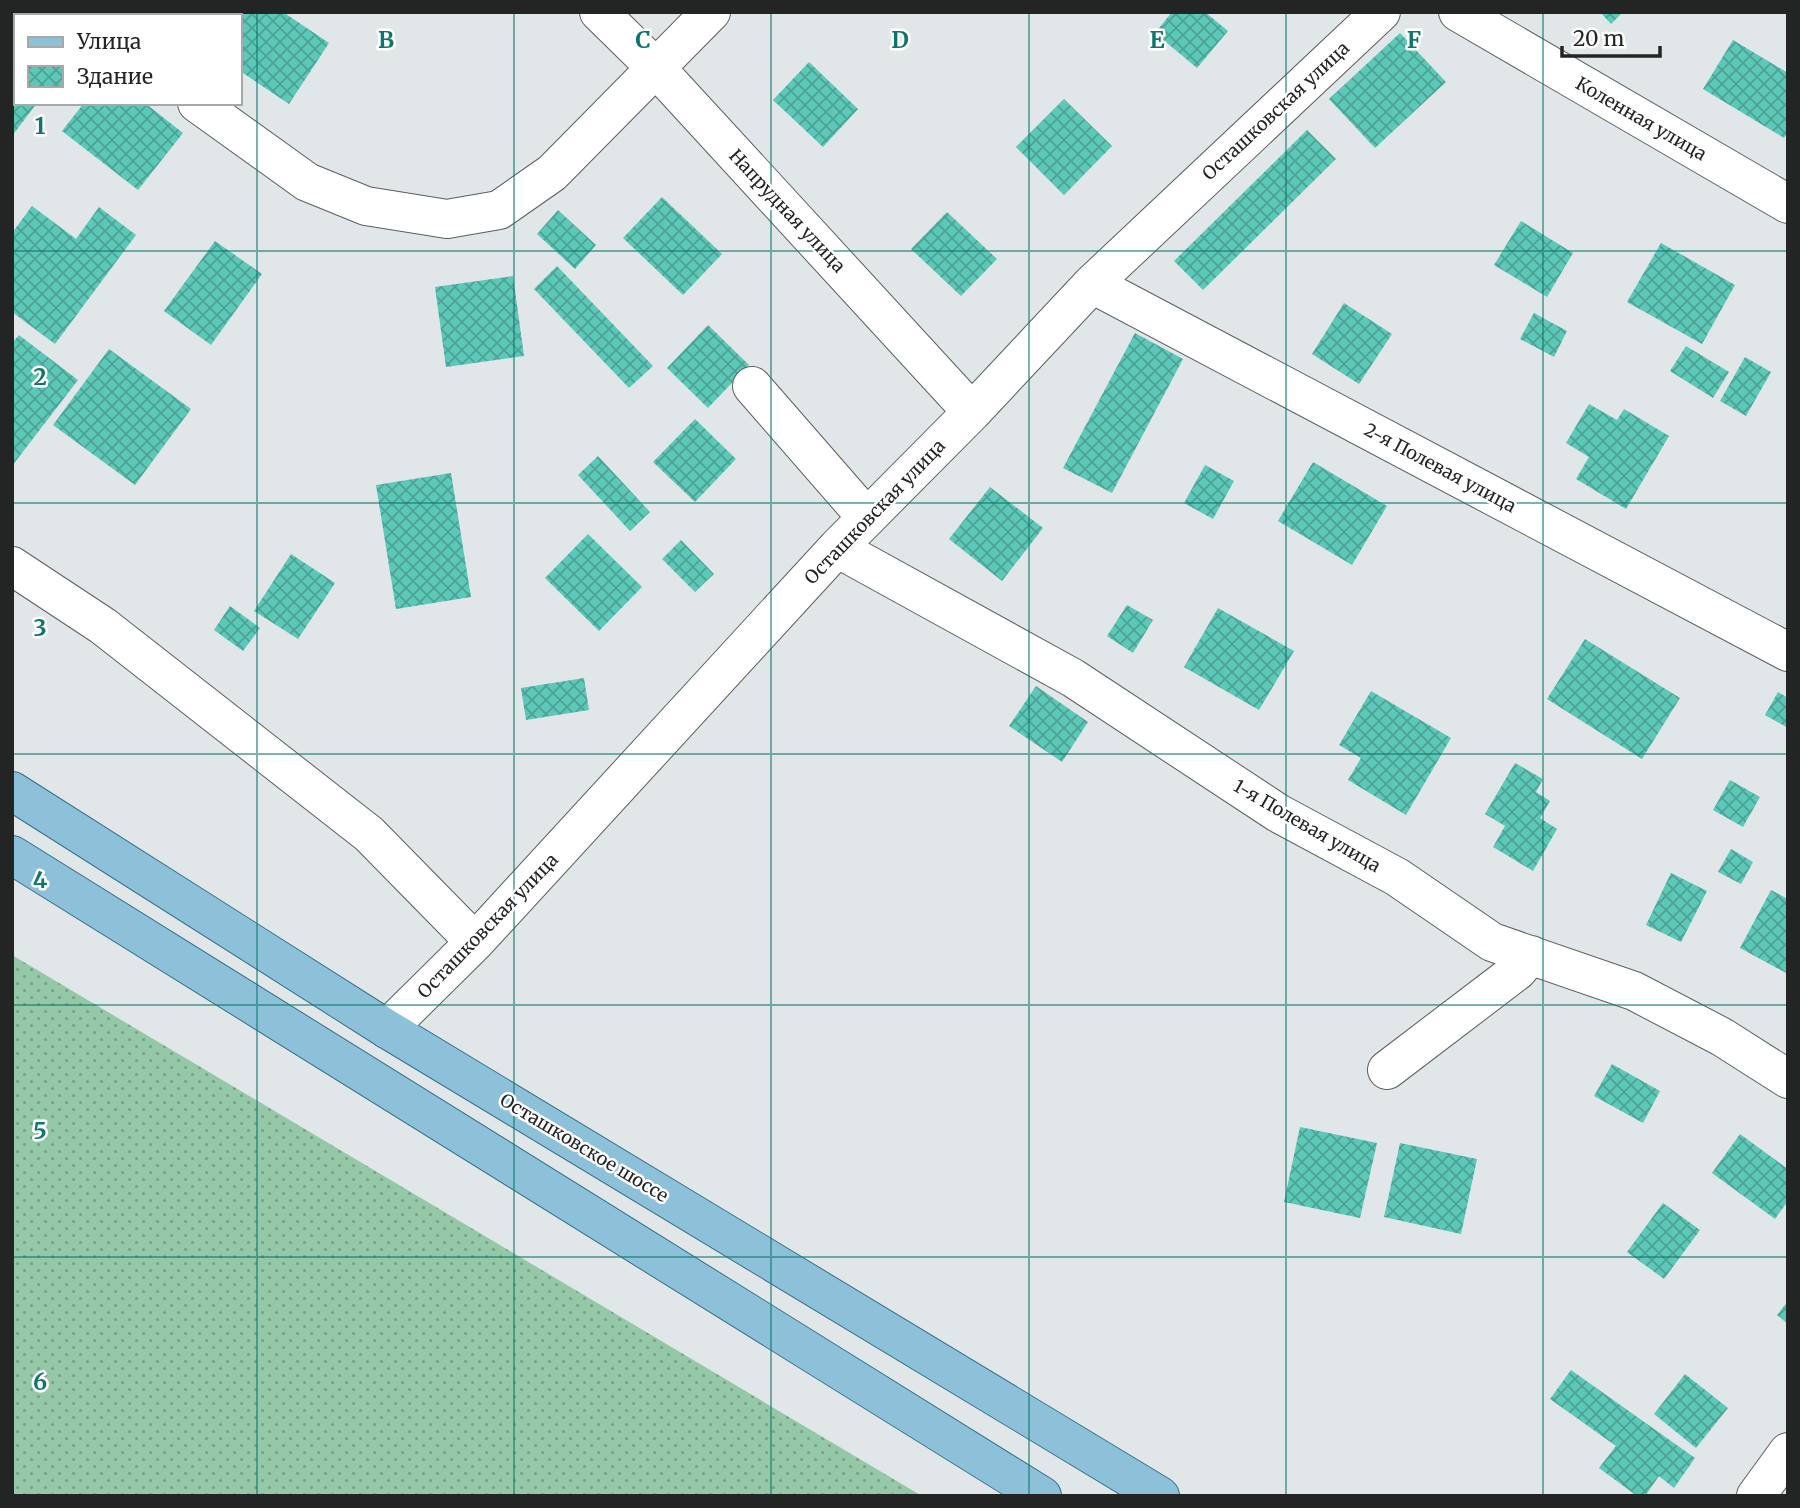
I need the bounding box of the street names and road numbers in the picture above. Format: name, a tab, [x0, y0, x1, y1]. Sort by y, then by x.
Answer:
street label: Осташковская улица	[1197, 36, 1354, 185]
street label: Коленная улица	[1572, 72, 1711, 166]
street label: Напрудная улица	[724, 144, 851, 277]
street label: 2-я Полевая улица	[1360, 418, 1520, 517]
street label: Осташковская улица	[799, 434, 950, 589]
street label: 1-я Полевая улица	[1230, 774, 1385, 877]
street label: Осташковская улица	[412, 848, 563, 1003]
street label: Осташковское шоссе	[496, 1088, 673, 1207]

